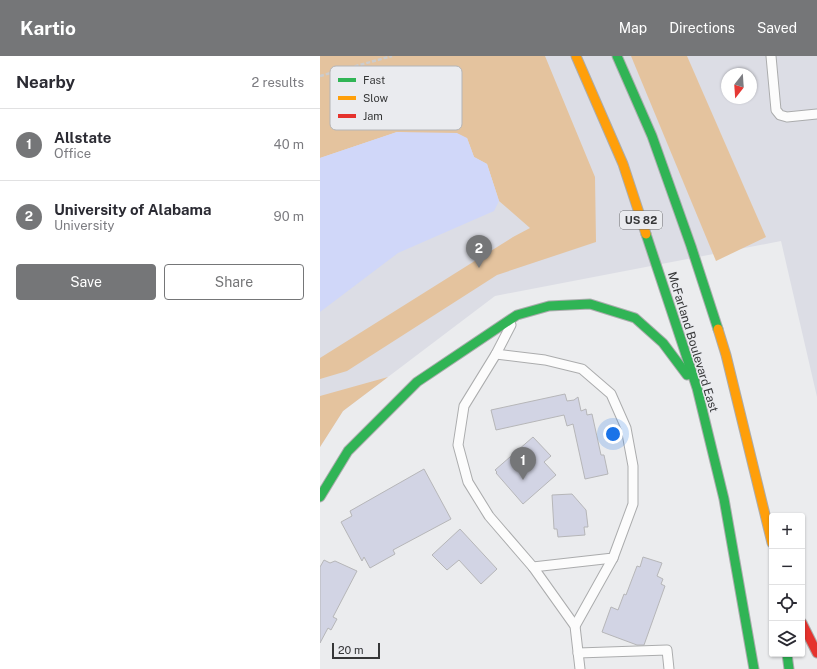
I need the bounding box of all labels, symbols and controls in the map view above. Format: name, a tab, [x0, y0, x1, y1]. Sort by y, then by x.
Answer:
text: Kartio	[20, 17, 76, 39]
text: Map	[619, 20, 647, 36]
text: Directions	[669, 20, 735, 36]
text: Saved	[757, 20, 797, 36]
legend	[330, 66, 462, 130]
north arrow	[721, 68, 757, 104]
text: Nearby	[16, 72, 75, 92]
text: Fast	[363, 74, 385, 86]
text: 2 results	[252, 75, 304, 90]
text: Slow	[363, 92, 389, 104]
text: Jam	[363, 110, 383, 122]
text: Allstate	[54, 129, 111, 146]
text: 1	[26, 137, 32, 152]
text: 40 m	[273, 137, 304, 152]
text: Office	[54, 146, 91, 161]
text: University of Alabama	[54, 201, 211, 218]
text: 2	[25, 209, 33, 224]
text: 90 m	[274, 209, 304, 224]
road number: US 82	[620, 211, 662, 229]
text: University	[54, 218, 114, 233]
pin: 2	[466, 235, 492, 268]
button: Save	[16, 264, 156, 300]
button: Share	[164, 264, 304, 300]
street label: McFarland Boulevard East	[665, 270, 721, 414]
your location	[603, 424, 623, 444]
pin: 1	[510, 447, 536, 480]
map controls	[769, 513, 805, 657]
button: +	[769, 513, 805, 549]
button: −	[769, 549, 805, 585]
button: locate	[769, 585, 805, 621]
button: layers	[769, 621, 805, 657]
scale bar	[332, 641, 380, 660]
text: 20 m	[338, 644, 363, 656]

